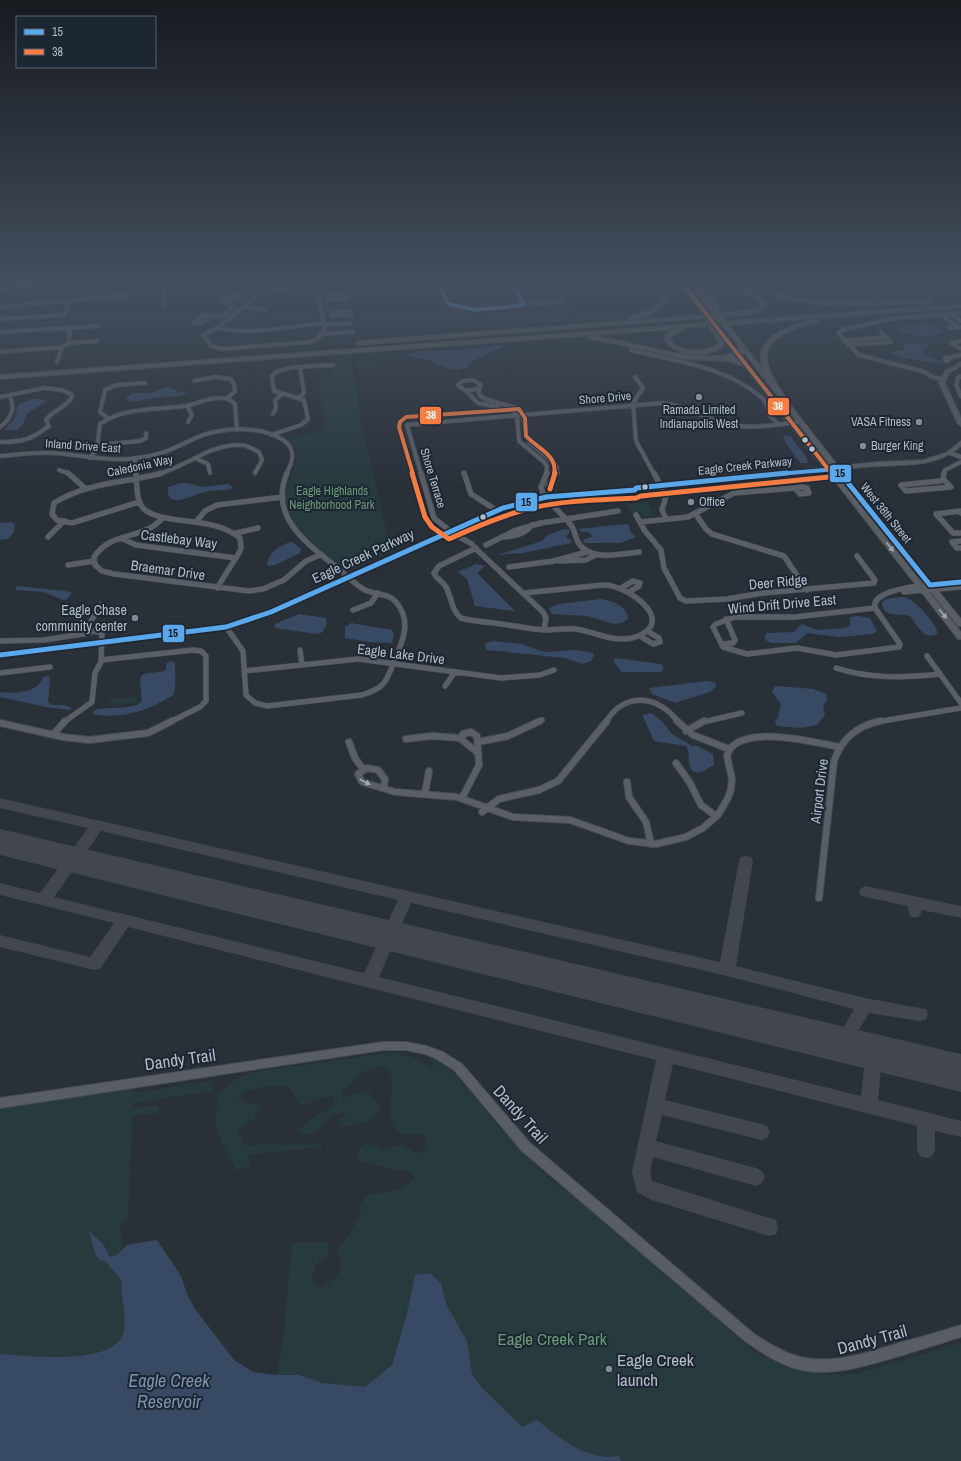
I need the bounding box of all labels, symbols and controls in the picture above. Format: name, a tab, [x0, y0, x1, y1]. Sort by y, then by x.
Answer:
legend	[16, 16, 156, 68]
text: 15	[52, 24, 63, 40]
text: 38	[52, 44, 63, 60]
street label: Shore Drive	[578, 388, 632, 408]
marker: Ramada Limited Indianapolis West	[694, 392, 704, 402]
line badge: 38	[767, 397, 790, 416]
text: 38	[773, 399, 783, 413]
place label: Ramada Limited Indianapolis West	[660, 402, 739, 432]
line badge: 38	[419, 406, 442, 425]
text: 38	[426, 408, 436, 422]
place label: VASA Fitness	[851, 414, 911, 430]
marker: VASA Fitness	[914, 417, 924, 427]
street label: Inland Drive East	[45, 435, 121, 457]
unlabelled marker	[800, 435, 810, 445]
place label: Burger King	[871, 438, 924, 454]
marker: Burger King	[858, 441, 868, 451]
unlabelled marker	[807, 444, 817, 454]
street label: Shore Terrace	[416, 446, 450, 510]
street label: Caledonia Way	[106, 451, 174, 481]
street label: Eagle Creek Parkway	[697, 453, 793, 479]
line badge: 15	[829, 464, 852, 483]
text: 15	[835, 466, 845, 480]
street label: West 38th Street	[857, 480, 915, 547]
unlabelled marker	[640, 482, 650, 492]
park label: Eagle Highlands Neighborhood Park	[289, 483, 375, 513]
line badge: 15	[515, 492, 538, 512]
place label: Office	[699, 494, 725, 510]
text: 15	[521, 495, 531, 509]
marker: Office	[686, 497, 696, 507]
unlabelled marker	[478, 512, 488, 522]
street label: Eagle Creek Parkway	[309, 524, 417, 587]
street label: Castlebay Way	[140, 525, 218, 553]
one-way arrow	[886, 542, 894, 553]
street label: Braemar Drive	[130, 556, 206, 584]
street label: Deer Ridge	[748, 570, 808, 594]
street label: Wind Drift Drive East	[727, 590, 837, 618]
place label: Eagle Chase community center	[36, 601, 127, 635]
one-way arrow	[938, 608, 947, 619]
marker: Eagle Chase community center	[130, 613, 140, 623]
line badge: 15	[162, 624, 185, 643]
text: 15	[168, 626, 178, 640]
street label: Eagle Lake Drive	[356, 640, 446, 668]
street label: Airport Drive	[806, 758, 832, 825]
one-way arrow	[359, 779, 371, 785]
street label: Dandy Trail	[143, 1043, 217, 1075]
street label: Dandy Trail	[489, 1080, 553, 1148]
street label: Dandy Trail	[835, 1319, 909, 1359]
park label: Eagle Creek Park	[497, 1327, 607, 1350]
place label: Eagle Creek launch	[617, 1348, 694, 1391]
marker: Eagle Creek launch	[604, 1364, 614, 1374]
water label: Eagle Creek Reservoir	[128, 1368, 210, 1414]

